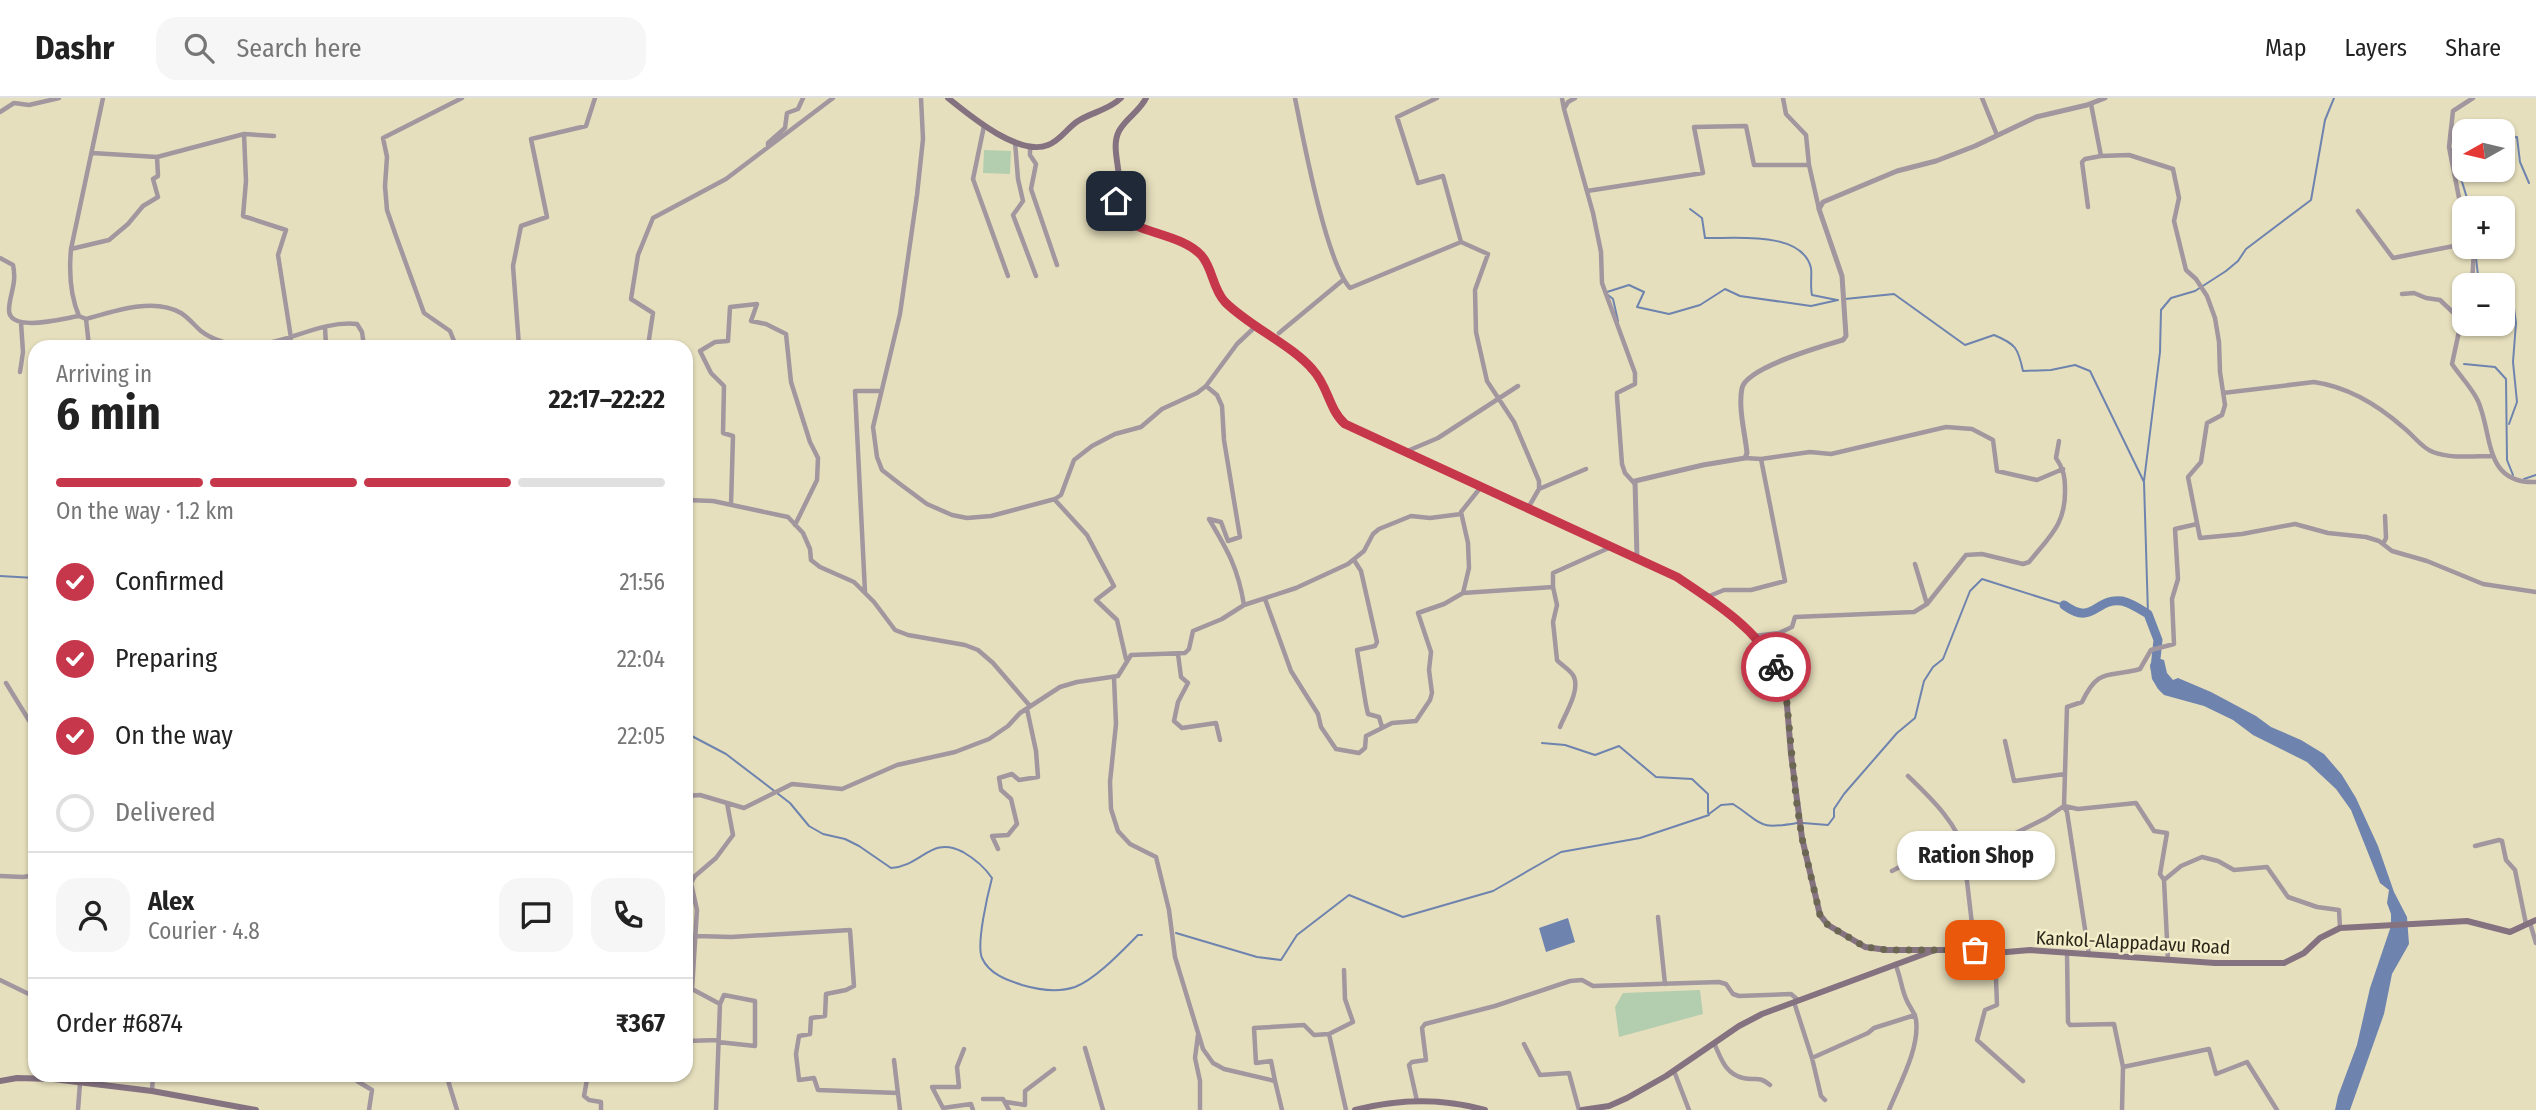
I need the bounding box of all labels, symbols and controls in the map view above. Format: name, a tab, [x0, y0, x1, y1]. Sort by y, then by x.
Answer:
search box	[156, 17, 646, 80]
text: Dashr	[35, 28, 114, 68]
icon: search	[180, 29, 218, 67]
text: Search here	[236, 33, 362, 64]
text: Map	[2265, 34, 2307, 62]
text: Layers	[2345, 34, 2407, 62]
text: Share	[2445, 34, 2501, 62]
north arrow	[2452, 119, 2515, 182]
map controls	[2452, 119, 2515, 336]
pin	[1086, 171, 1146, 231]
icon: home	[1097, 182, 1135, 220]
button: +	[2452, 196, 2515, 259]
button: −	[2452, 273, 2515, 336]
text: Arriving in	[56, 360, 152, 388]
text: 22:17–22:22	[549, 384, 665, 415]
text: 6 min	[56, 386, 161, 441]
text: On the way · 1.2 km	[56, 497, 234, 525]
icon: check	[56, 563, 94, 601]
text: Confirmed	[115, 566, 225, 597]
text: 21:56	[619, 568, 665, 596]
courier	[1741, 632, 1811, 702]
icon: check	[56, 640, 94, 678]
text: Preparing	[115, 643, 217, 674]
text: 22:04	[617, 645, 665, 673]
icon: bike	[1757, 648, 1795, 686]
icon: check	[56, 717, 94, 755]
text: On the way	[115, 720, 233, 751]
text: 22:05	[617, 722, 665, 750]
text: Delivered	[115, 797, 216, 828]
callout: Ration Shop	[1896, 831, 2054, 880]
text: Ration Shop	[1918, 841, 2034, 869]
button: person	[56, 878, 130, 952]
button: chat	[499, 878, 573, 952]
button: phone	[591, 878, 665, 952]
text: Alex	[148, 886, 194, 917]
text: Courier · 4.8	[148, 917, 260, 945]
pin	[1945, 920, 2005, 980]
street label: Kankol-Alappadavu Road	[2035, 926, 2231, 959]
icon: bag	[1956, 931, 1994, 969]
text: Order #6874	[56, 1008, 183, 1039]
text: ₹367	[616, 1008, 665, 1039]

